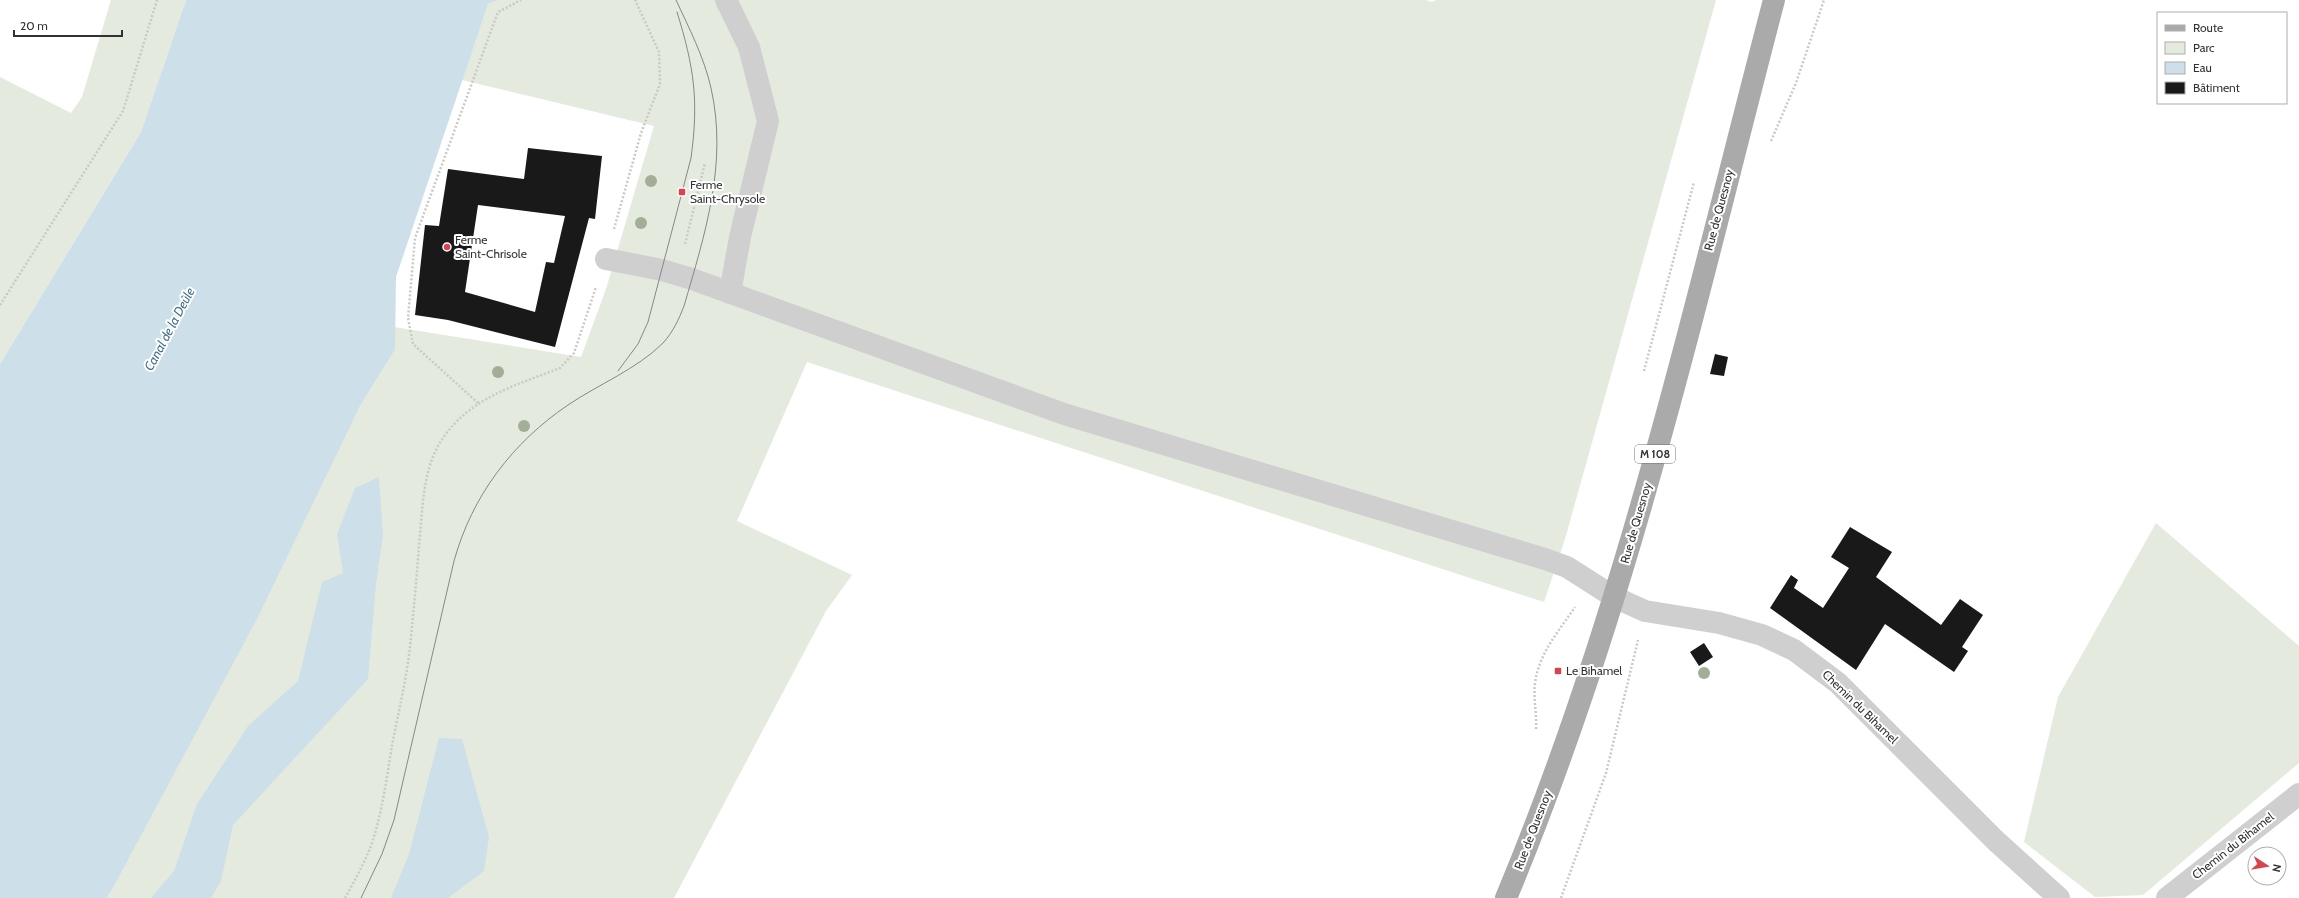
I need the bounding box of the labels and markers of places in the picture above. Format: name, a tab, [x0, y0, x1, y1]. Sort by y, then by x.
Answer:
place label: Ferme Saint-Chrysole	[690, 177, 765, 206]
marker: Ferme Saint-Chrysole	[677, 187, 687, 197]
place label: Ferme Saint-Chrisole	[455, 232, 527, 261]
marker: Ferme Saint-Chrisole	[442, 242, 452, 252]
place label: Le Bihamel	[1566, 663, 1622, 678]
marker: Le Bihamel	[1553, 666, 1563, 676]

